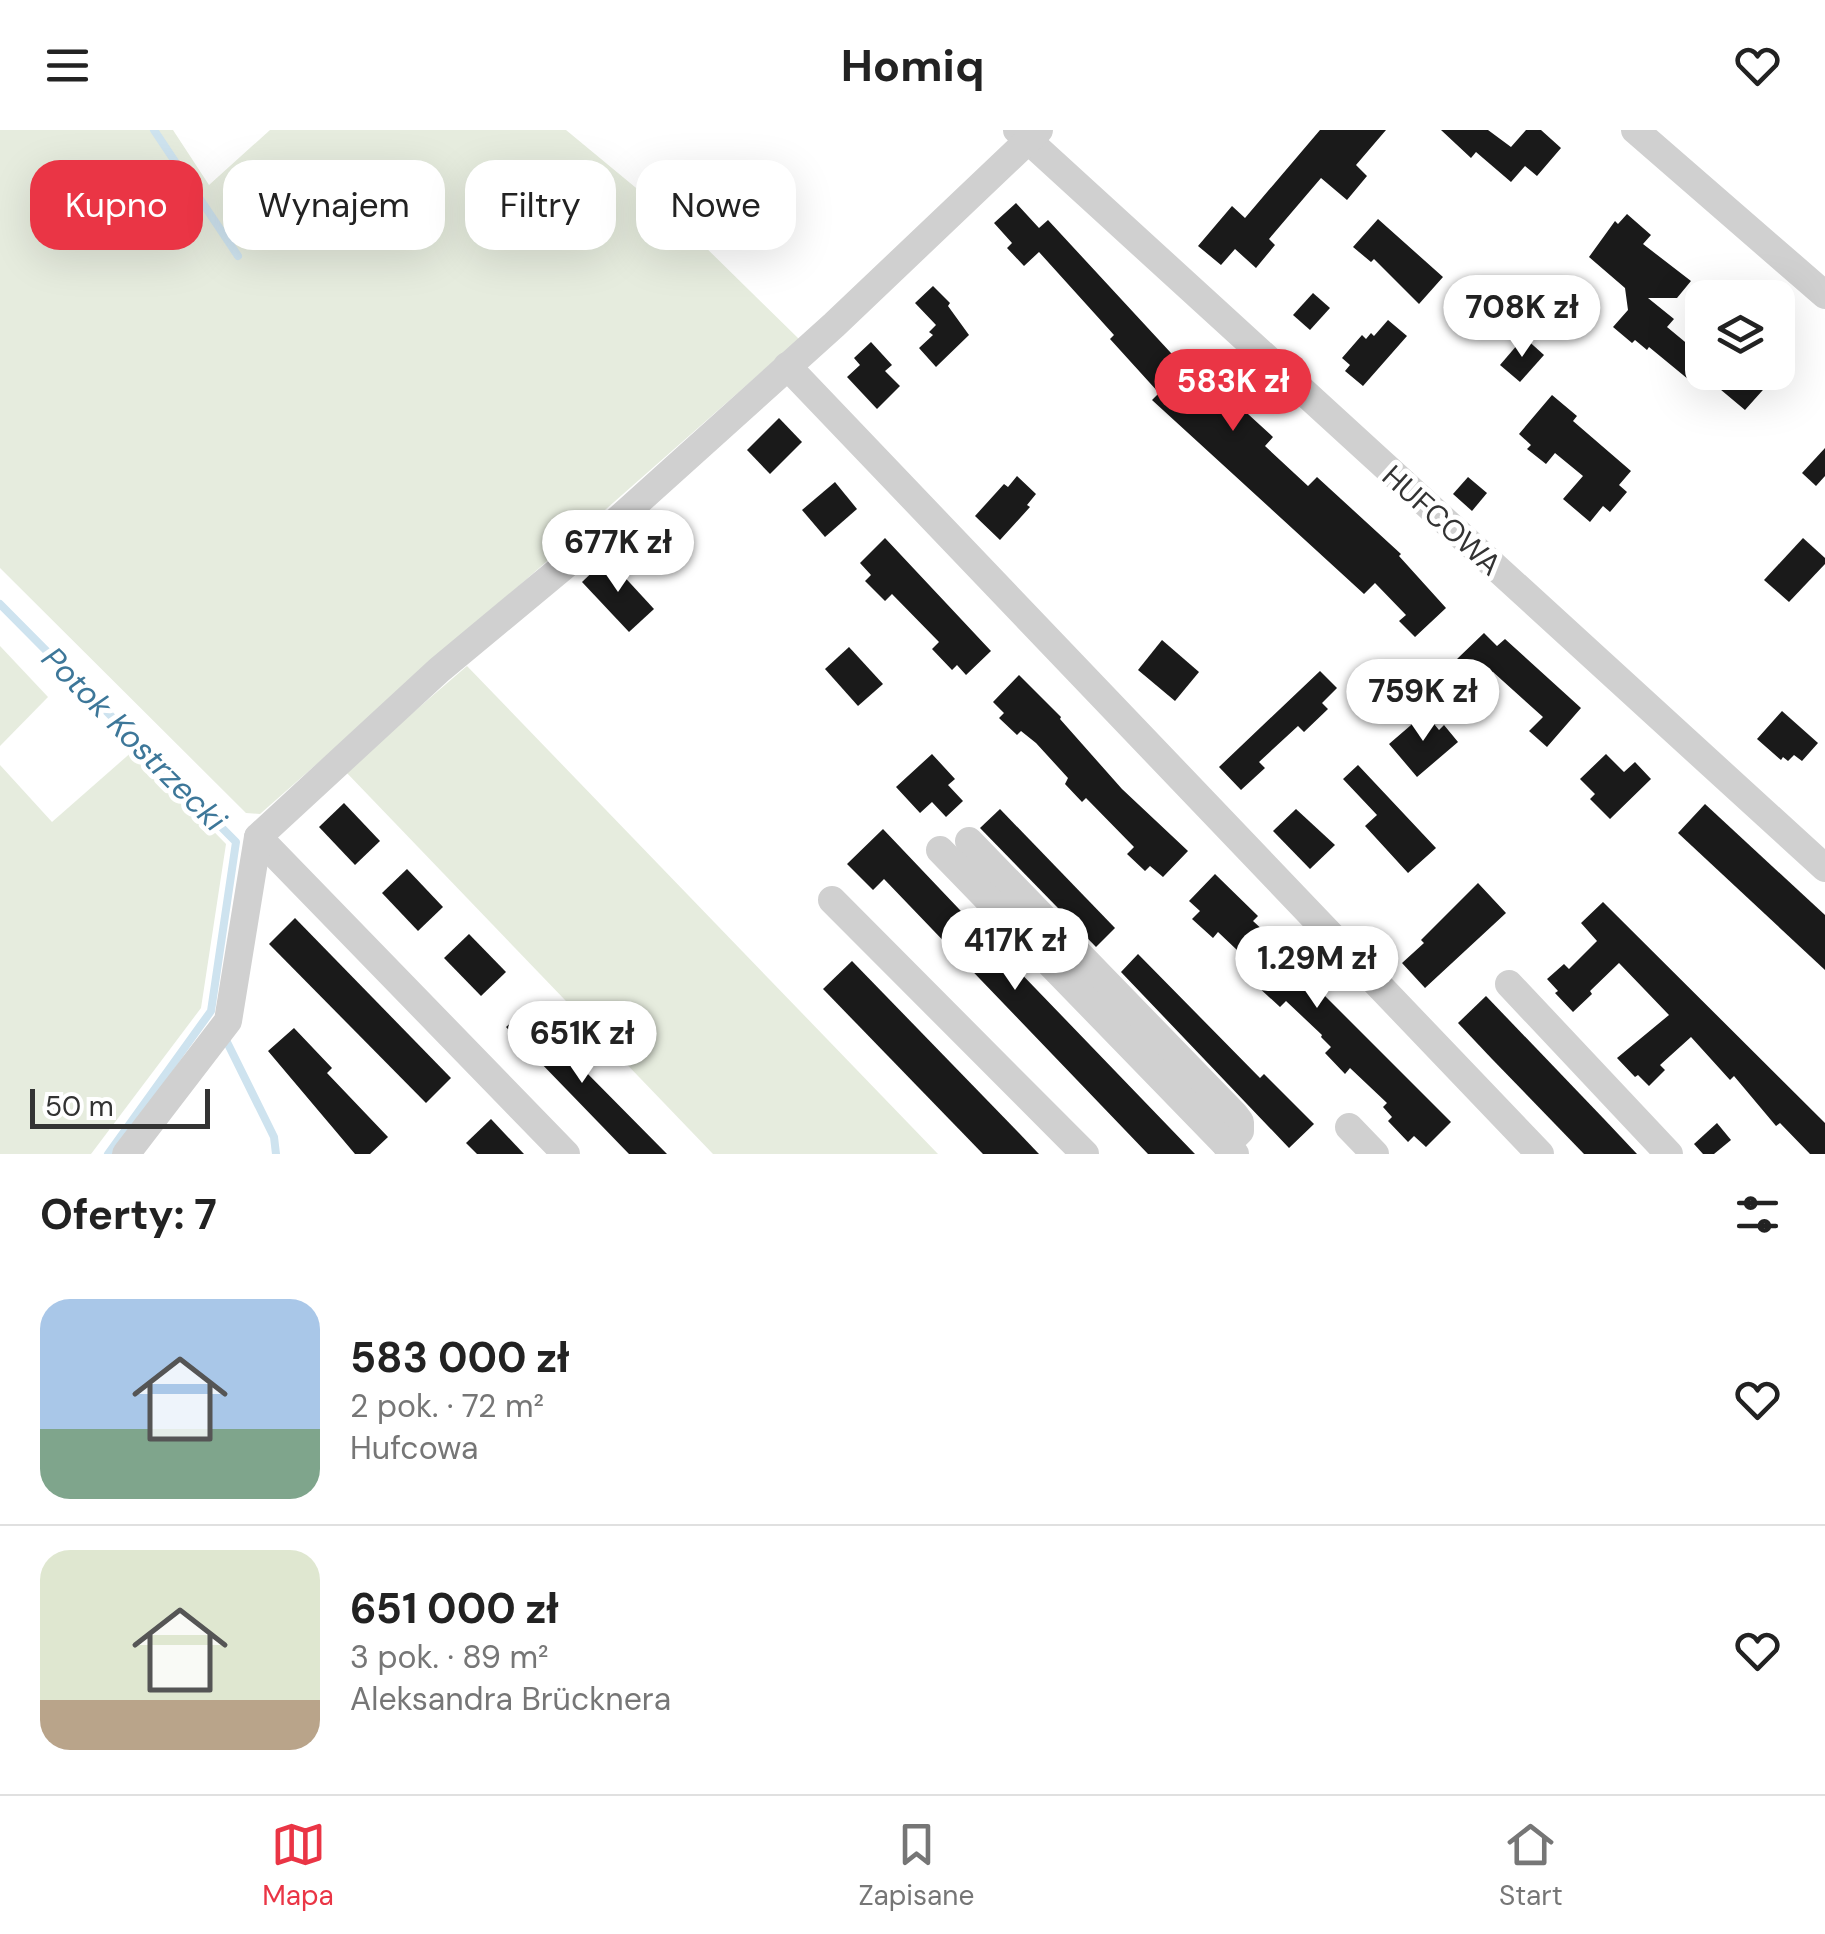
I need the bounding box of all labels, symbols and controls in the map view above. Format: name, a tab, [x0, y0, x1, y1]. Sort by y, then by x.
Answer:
text: Homiq	[841, 36, 984, 95]
icon: menu	[40, 38, 95, 93]
icon: heart	[1730, 38, 1785, 93]
chip: Kupno	[30, 160, 203, 250]
chip: Wynajem	[223, 160, 445, 250]
chip: Filtry	[465, 160, 616, 250]
chip: Nowe	[636, 160, 796, 250]
pin: 708K zł	[1430, 275, 1614, 360]
map controls	[1685, 280, 1795, 390]
button: layers	[1685, 280, 1795, 390]
text: 708K zł	[1465, 286, 1579, 328]
pin: 583K zł	[1141, 349, 1325, 434]
text: 583K zł	[1177, 360, 1290, 402]
street label: HUFCOWA	[1374, 456, 1510, 584]
pin: 677K zł	[526, 510, 710, 595]
text: 677K zł	[564, 521, 672, 563]
water label: Potok Kostrzecki	[33, 638, 236, 841]
pin: 759K zł	[1331, 659, 1515, 744]
text: 759K zł	[1368, 670, 1478, 712]
pin: 417K zł	[923, 908, 1107, 993]
text: 417K zł	[963, 919, 1067, 961]
pin: 1.29M zł	[1214, 926, 1420, 1011]
text: 1.29M zł	[1257, 937, 1377, 979]
pin: 651K zł	[490, 1001, 674, 1086]
text: 651K zł	[530, 1012, 634, 1054]
scale bar	[30, 1084, 210, 1128]
text: 50 m	[45, 1088, 114, 1125]
text: Oferty: 7	[40, 1187, 217, 1242]
icon: filters	[1730, 1187, 1785, 1242]
text: 583 000 zł	[350, 1330, 569, 1385]
icon: home	[120, 1339, 240, 1459]
icon: heart	[1730, 1372, 1785, 1427]
text: 2 pok. · 72 m²	[350, 1385, 544, 1427]
text: Hufcowa	[350, 1427, 478, 1469]
text: 651 000 zł	[350, 1581, 559, 1636]
icon: home	[120, 1590, 240, 1710]
icon: heart	[1730, 1623, 1785, 1678]
text: 3 pok. · 89 m²	[350, 1636, 548, 1678]
text: Aleksandra Brücknera	[350, 1678, 671, 1720]
tab: Mapa	[262, 1817, 334, 1914]
tab: Zapisane	[858, 1817, 974, 1914]
tab: Start	[1499, 1817, 1563, 1914]

